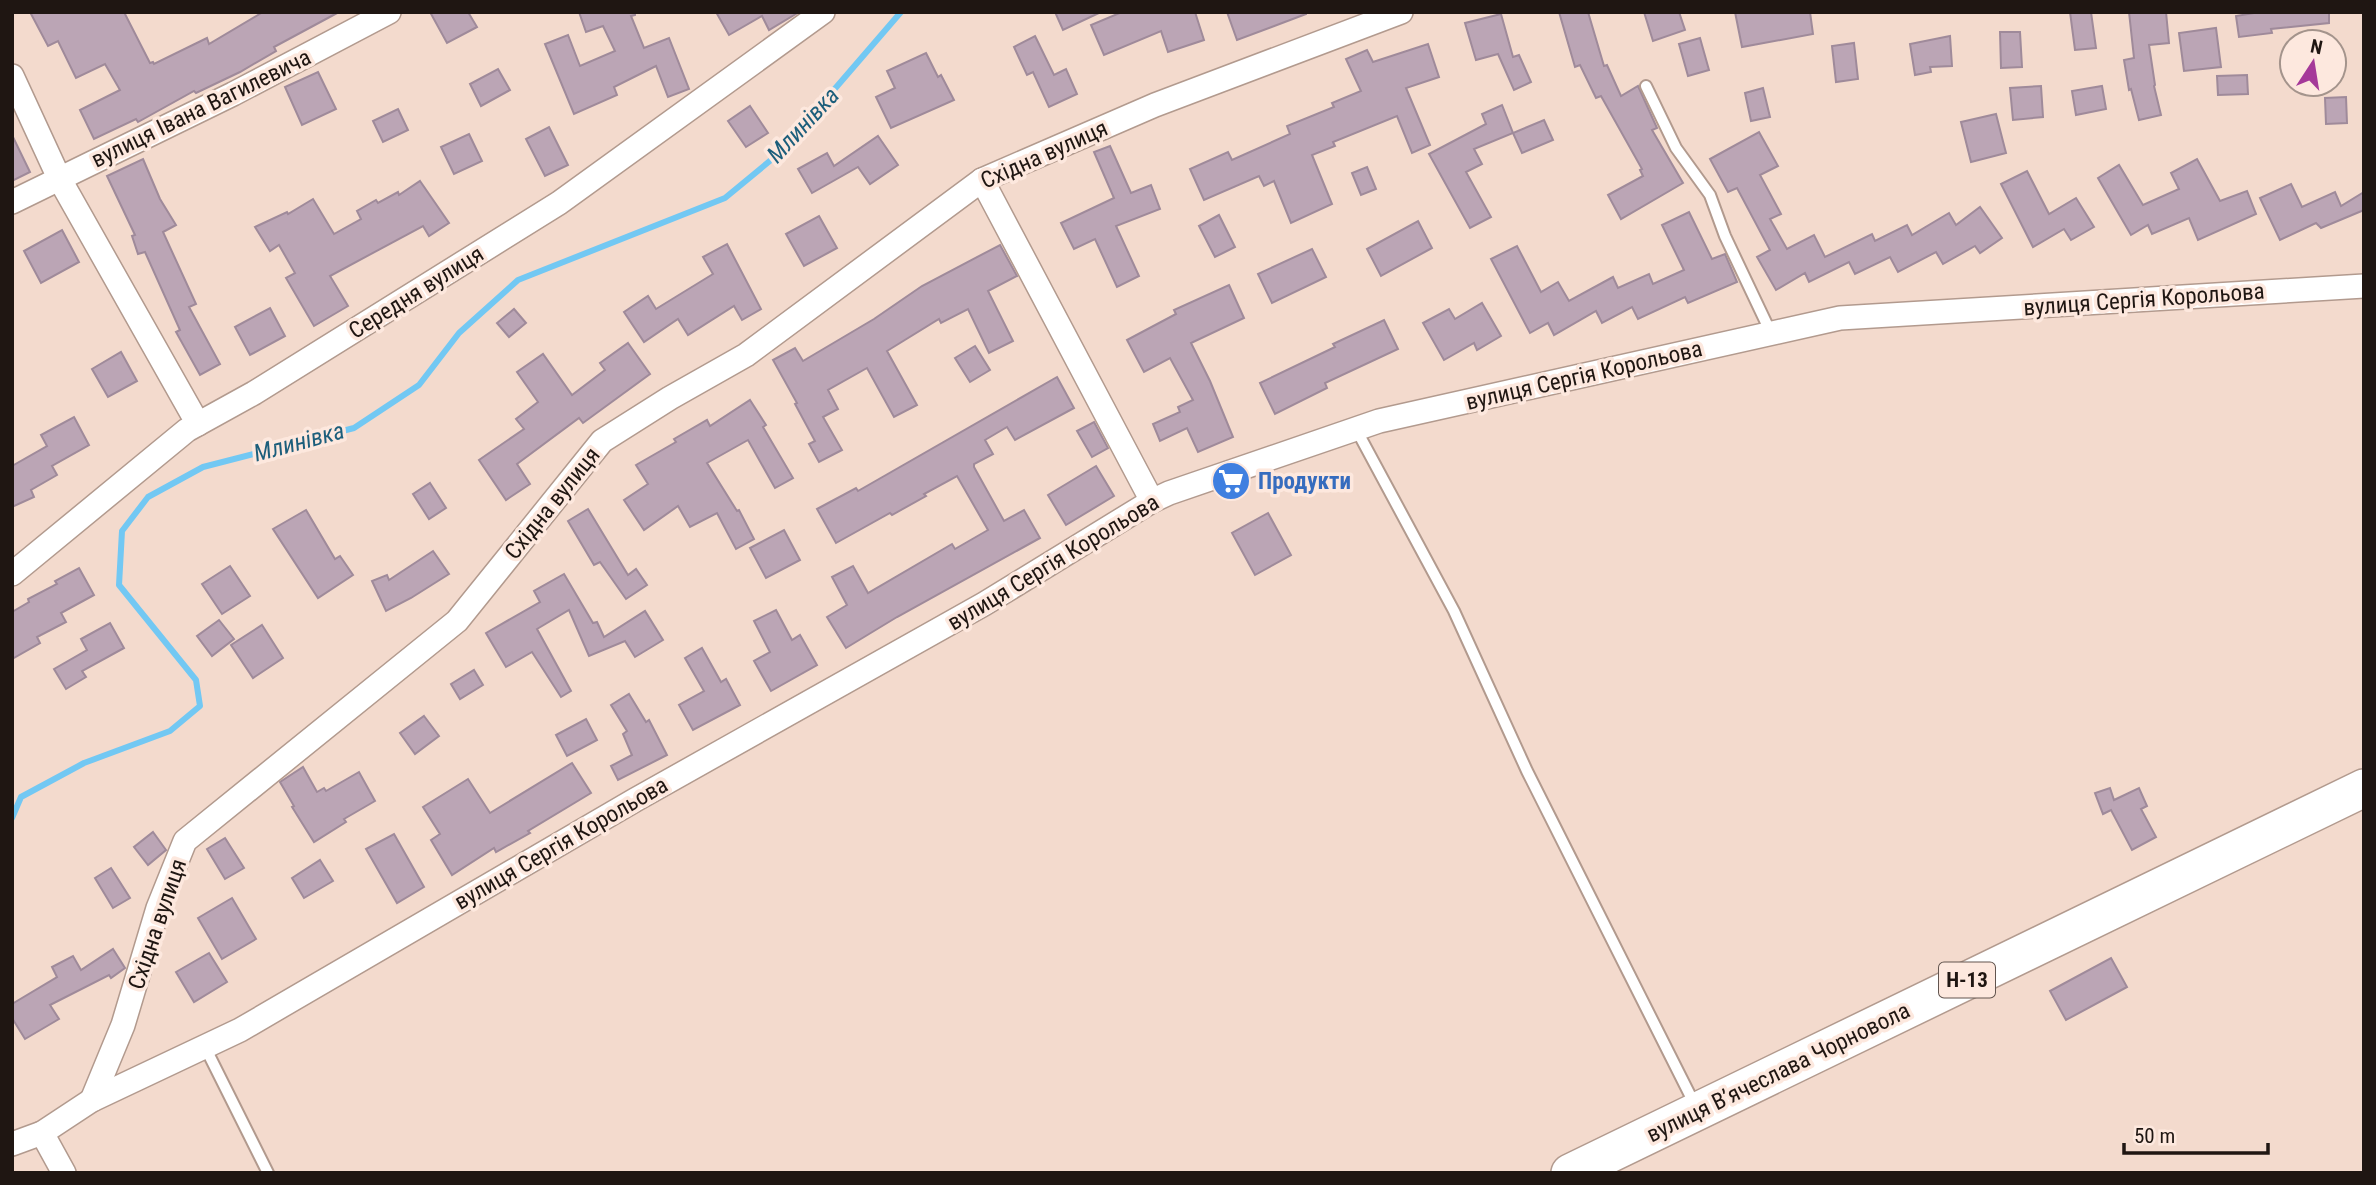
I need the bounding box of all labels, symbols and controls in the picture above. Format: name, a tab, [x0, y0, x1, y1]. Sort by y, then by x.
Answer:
north arrow	[2278, 28, 2348, 98]
text: N	[2308, 34, 2325, 59]
street label: вулиця Івана Вагилевича	[87, 44, 315, 173]
water label: Млинівка	[761, 82, 845, 168]
street label: Східна вулиця	[977, 114, 1112, 194]
street label: Середня вулиця	[344, 240, 489, 345]
street label: вулиця Сергія Корольова	[2023, 278, 2266, 321]
street label: вулиця Сергія Корольова	[1463, 335, 1705, 416]
water label: Млинівка	[251, 416, 347, 468]
street label: Східна вулиця	[499, 442, 606, 565]
supermarket icon: Продукти	[1210, 460, 1252, 502]
place label: Продукти	[1258, 468, 1351, 495]
street label: вулиця Сергія Корольова	[943, 489, 1164, 636]
street label: вулиця Сергія Корольова	[450, 771, 673, 916]
street label: Східна вулиця	[123, 855, 192, 993]
road number: Н-13	[1939, 962, 1995, 998]
street label: вулиця Вʼячеслава Чорновола	[1642, 997, 1914, 1148]
scale bar	[2124, 1112, 2268, 1156]
text: 50 m	[2134, 1124, 2175, 1148]

